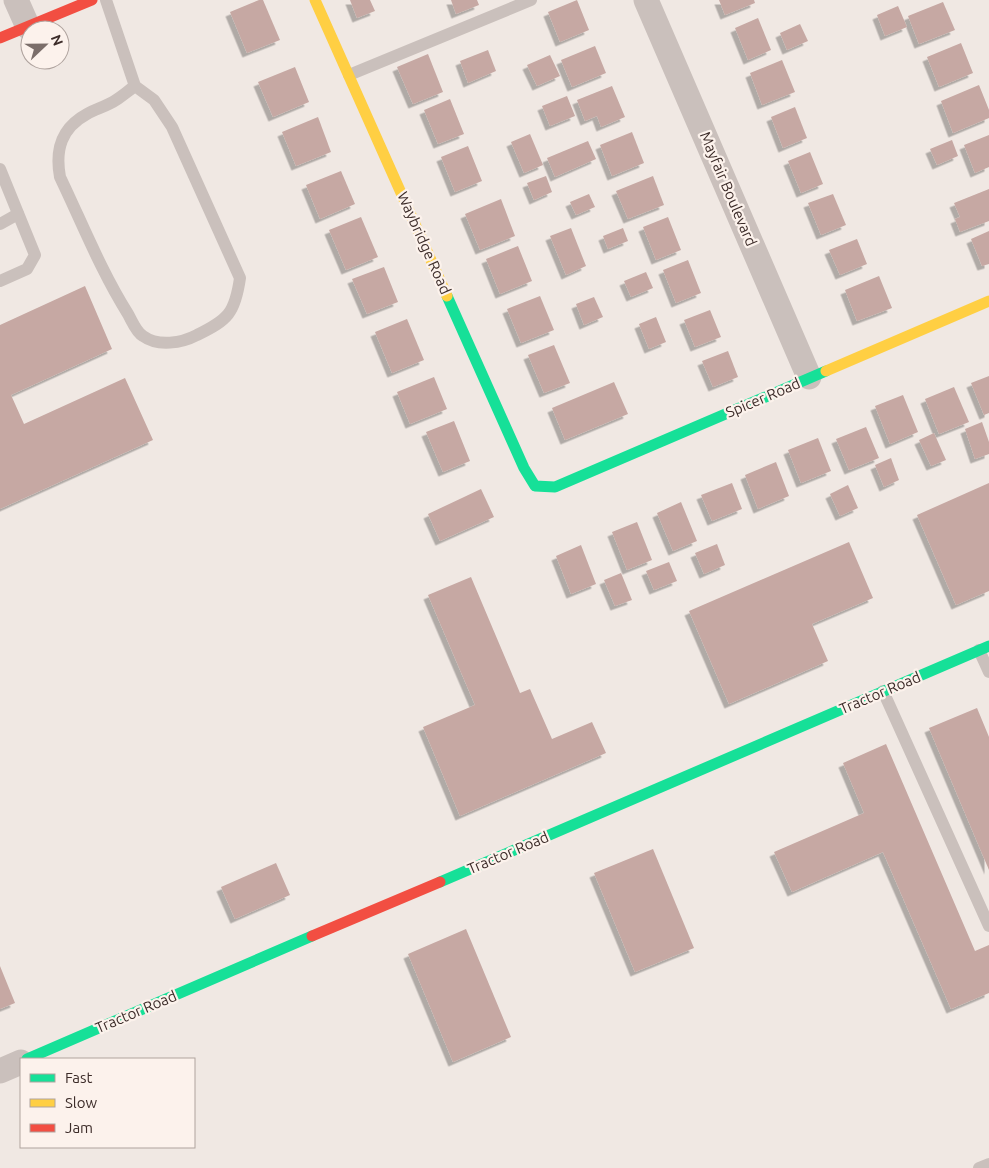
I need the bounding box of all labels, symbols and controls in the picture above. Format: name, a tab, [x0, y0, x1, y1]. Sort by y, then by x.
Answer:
north arrow	[20, 20, 70, 70]
text: N	[48, 32, 66, 48]
street label: Mayfair Boulevard	[697, 129, 760, 249]
street label: Waybridge Road	[394, 189, 455, 297]
street label: Spicer Road	[723, 374, 803, 421]
street label: Tractor Road	[837, 668, 923, 717]
street label: Tractor Road	[465, 828, 551, 877]
street label: Tractor Road	[93, 987, 179, 1036]
legend	[20, 1058, 195, 1148]
text: Fast	[65, 1069, 93, 1086]
text: Slow	[65, 1094, 98, 1111]
text: Jam	[65, 1119, 93, 1136]

